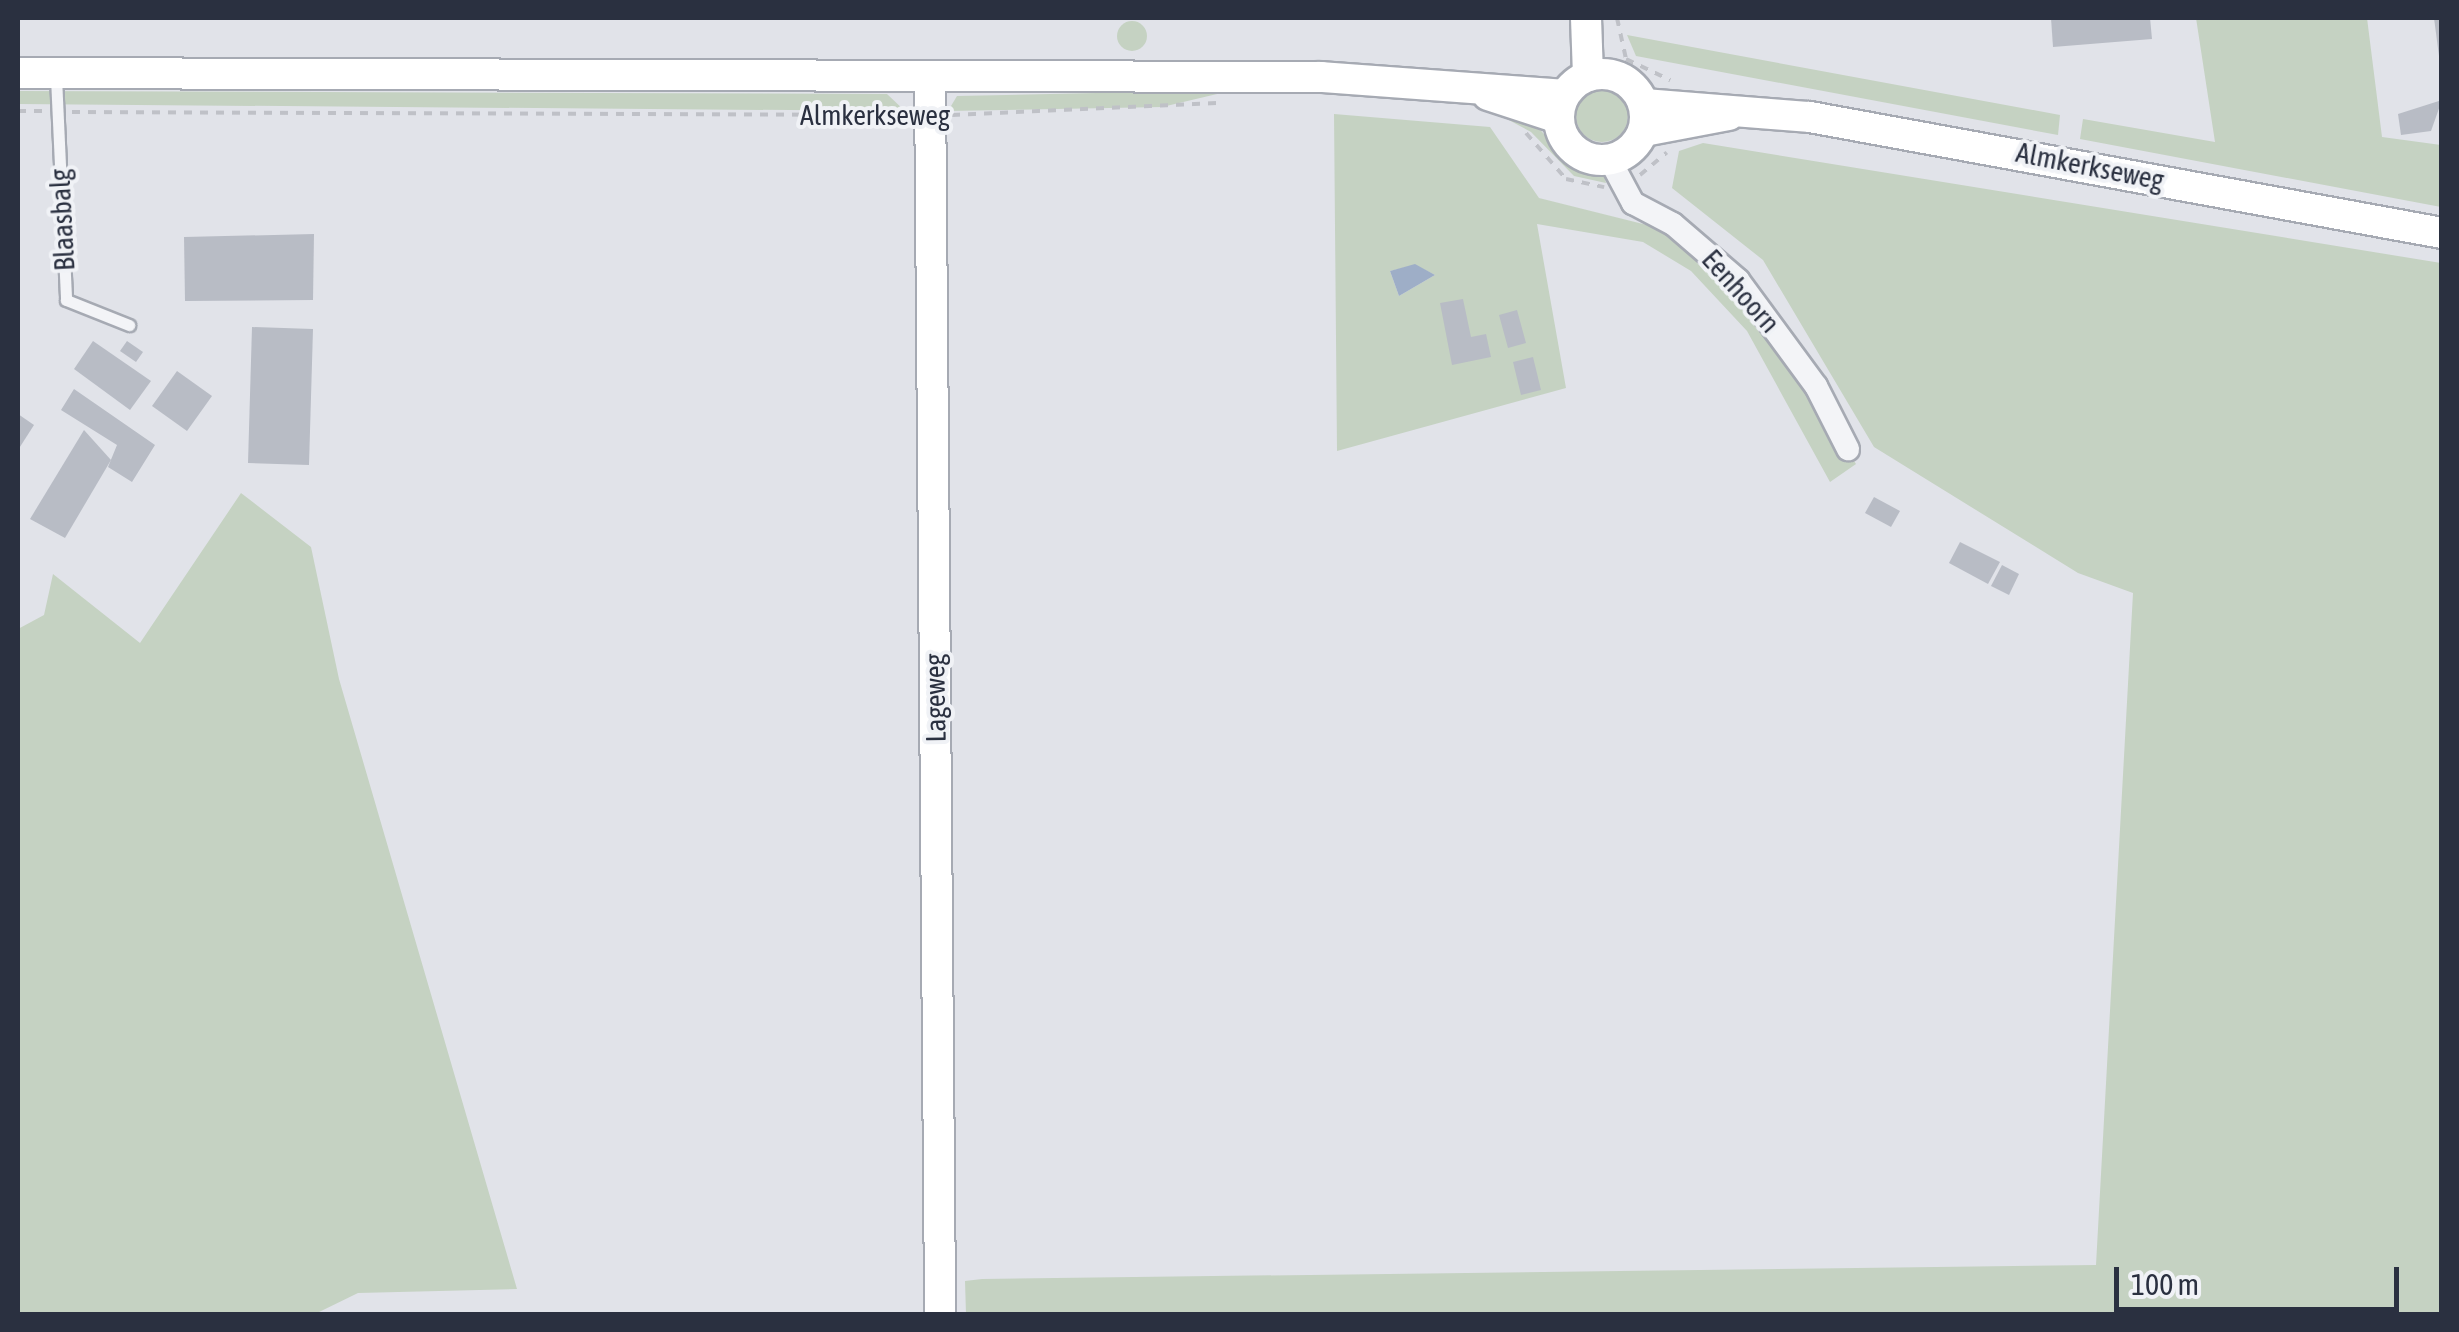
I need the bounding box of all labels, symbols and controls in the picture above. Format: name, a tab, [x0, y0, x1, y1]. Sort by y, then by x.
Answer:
street label: Almkerkseweg	[800, 98, 950, 132]
street label: Almkerkseweg	[2013, 135, 2167, 197]
street label: Blaasbalg	[43, 168, 81, 272]
street label: Eenhoorn	[1695, 243, 1787, 339]
street label: Lageweg	[917, 653, 953, 743]
scale bar	[2119, 1247, 2404, 1309]
text: 100 m	[2131, 1267, 2199, 1301]

